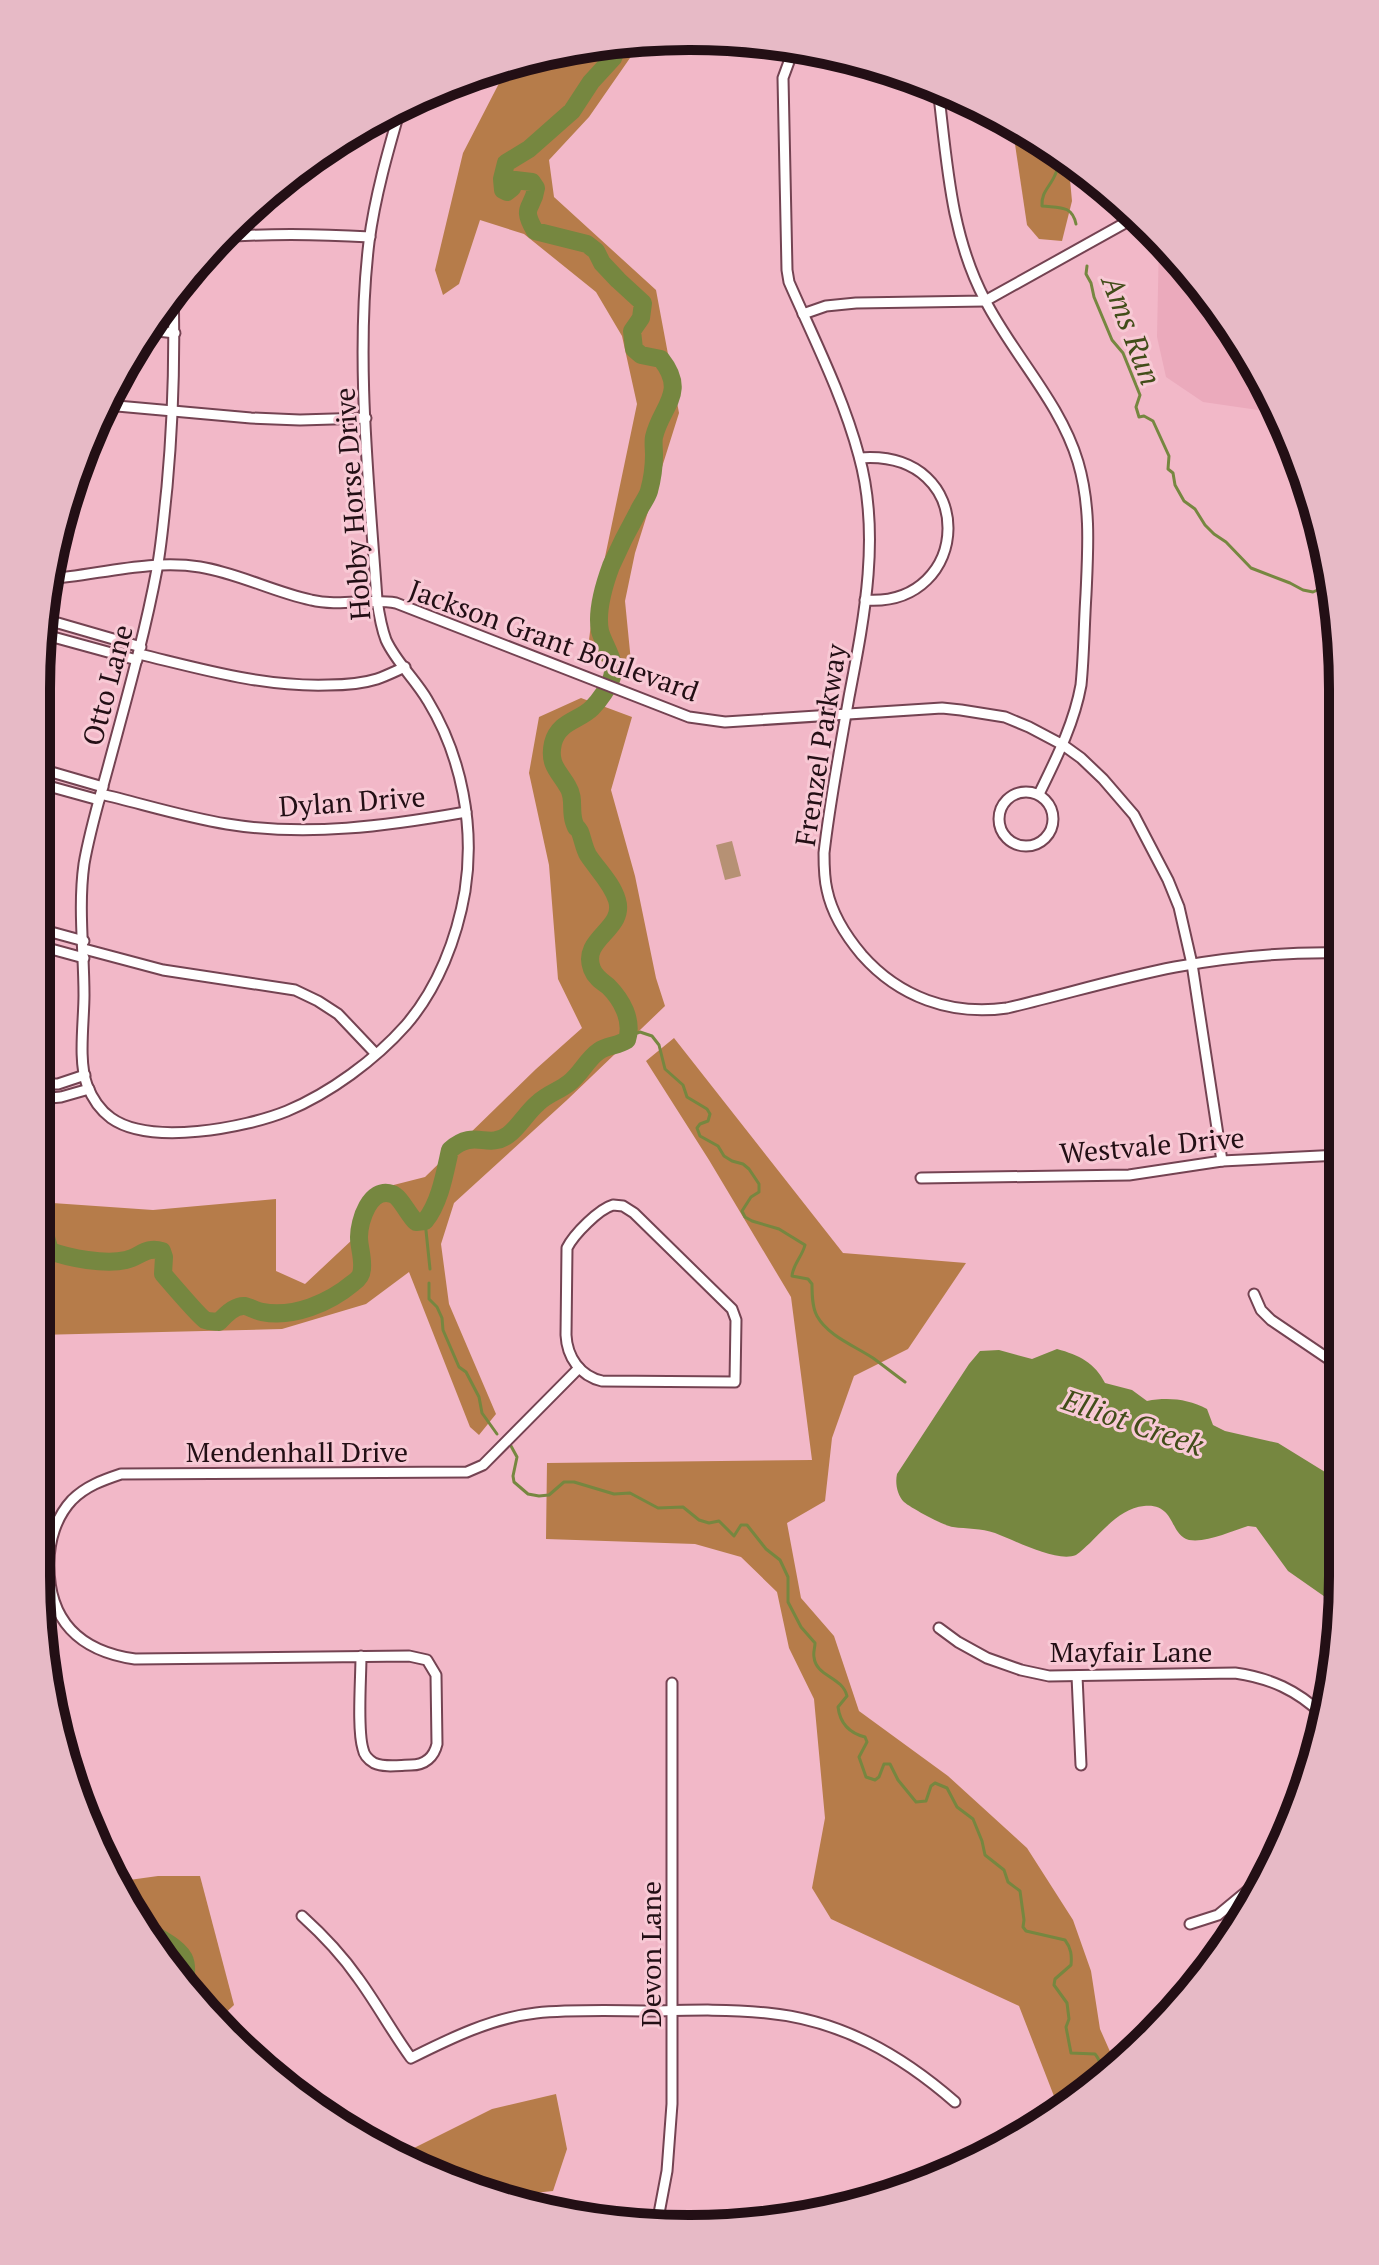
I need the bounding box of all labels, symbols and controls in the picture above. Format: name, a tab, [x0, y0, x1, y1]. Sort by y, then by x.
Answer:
water label: Ams Run	[1092, 267, 1171, 391]
street label: Hobby Horse Drive	[325, 386, 379, 622]
street label: Jackson Grant Boulevard	[404, 570, 704, 710]
street label: Otto Lane	[73, 620, 141, 750]
street label: Frenzel Parkway	[786, 641, 854, 849]
street label: Dylan Drive	[278, 777, 426, 825]
street label: Westvale Drive	[1058, 1118, 1246, 1172]
water label: Elliot Creek	[1056, 1379, 1210, 1465]
street label: Mendenhall Drive	[186, 1433, 408, 1470]
street label: Mayfair Lane	[1050, 1633, 1212, 1670]
street label: Devon Lane	[632, 1881, 669, 2027]

